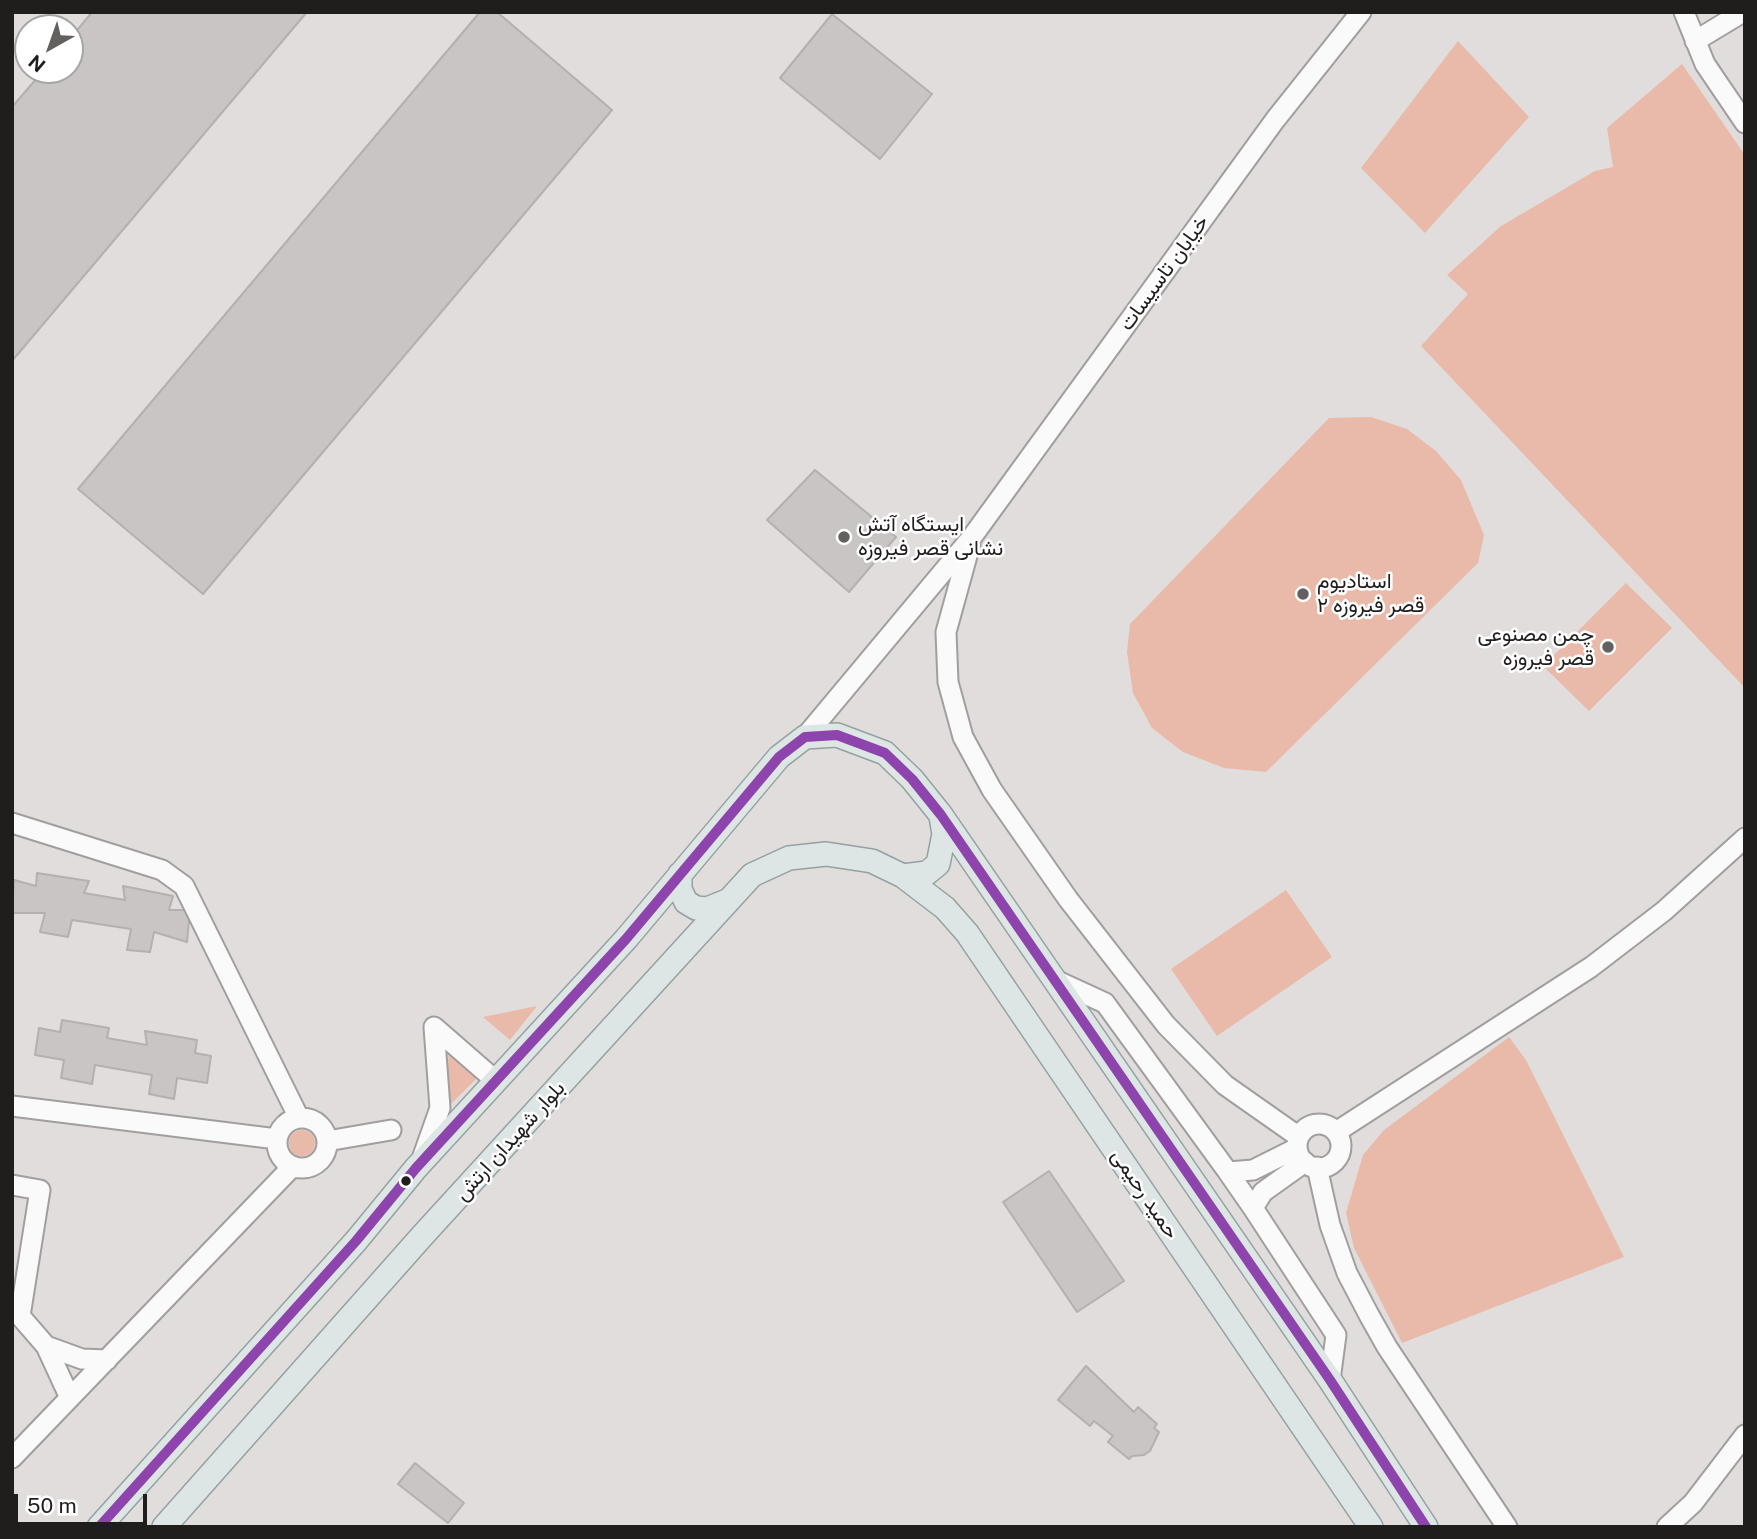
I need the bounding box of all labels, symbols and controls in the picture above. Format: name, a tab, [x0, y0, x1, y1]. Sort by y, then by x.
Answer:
north arrow	[14, 14, 84, 84]
text: N	[24, 50, 50, 77]
street label: خیابان تاسیسات	[1114, 210, 1214, 336]
place label: ایستگاه آتش نشانی قصر فیروزه	[858, 512, 1003, 562]
marker: ایستگاه آتش نشانی قصر فیروزه	[836, 529, 852, 545]
place label: استادیوم قصر فیروزه ۲	[1317, 569, 1424, 619]
marker: استادیوم قصر فیروزه ۲	[1295, 586, 1311, 602]
place label: چمن مصنوعی قصر فیروزه	[1477, 622, 1594, 672]
marker: چمن مصنوعی قصر فیروزه	[1600, 639, 1616, 655]
street label: بلوار شهیدان ارتش	[450, 1076, 570, 1206]
street label: حمید رحیمی	[1106, 1144, 1184, 1244]
unlabelled marker	[399, 1174, 413, 1188]
scale bar	[18, 1480, 150, 1524]
text: 50 m	[27, 1493, 77, 1518]

